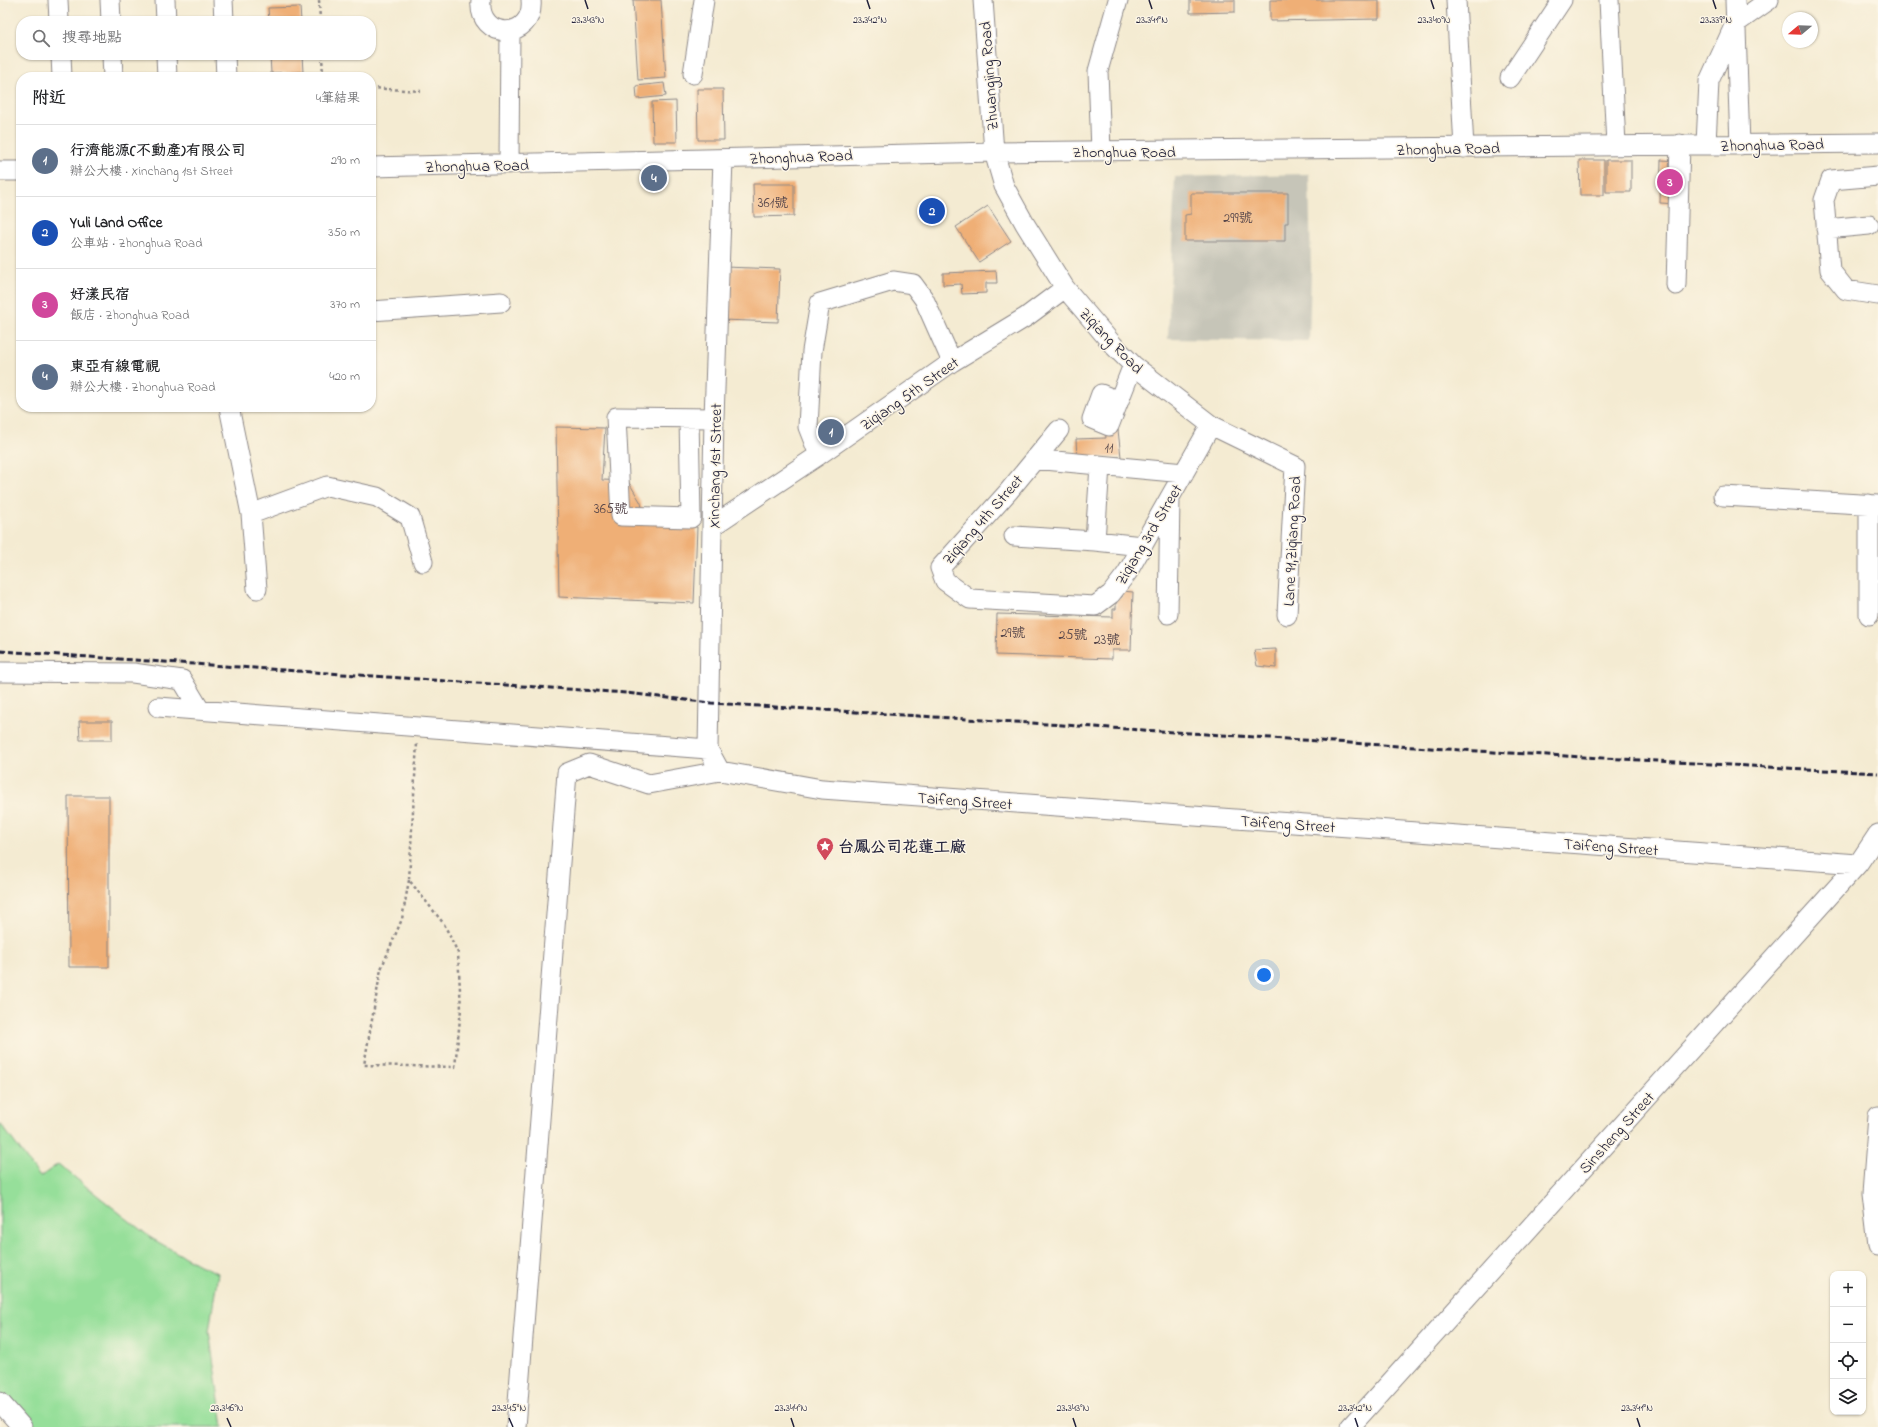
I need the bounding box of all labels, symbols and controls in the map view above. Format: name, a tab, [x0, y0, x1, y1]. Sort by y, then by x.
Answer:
north arrow	[1782, 12, 1818, 48]
text: 23.343°N	[572, 13, 605, 28]
text: 23.342°N	[853, 13, 887, 28]
text: 23.341°N	[1136, 13, 1168, 28]
text: 23.340°N	[1417, 13, 1451, 28]
text: 23.339°N	[1700, 13, 1732, 28]
search box	[16, 16, 376, 60]
street label: Zhuangjing Road	[974, 20, 1006, 131]
icon: search	[30, 27, 52, 49]
text: 搜尋地點	[62, 27, 122, 49]
text: 附近	[32, 86, 66, 111]
text: 4筆結果	[316, 89, 360, 108]
street label: Zhonghua Road	[1720, 133, 1824, 159]
street label: Zhonghua Road	[1396, 137, 1500, 163]
text: 行濟能源(不動產)有限公司	[70, 140, 246, 162]
street label: Zhonghua Road	[1072, 141, 1176, 165]
street label: Zhonghua Road	[749, 144, 853, 172]
text: 1	[43, 151, 47, 170]
text: 290 m	[331, 151, 360, 170]
street label: Zhonghua Road	[425, 154, 529, 180]
text: 辦公大樓 · Xinchang 1st Street	[70, 162, 233, 181]
pin: 4	[641, 163, 667, 193]
pin: 3	[1657, 167, 1683, 197]
house number: 361號	[758, 193, 788, 214]
pin: 2	[919, 196, 945, 226]
house number: 299號	[1223, 208, 1253, 229]
text: Yuli Land Office	[70, 212, 162, 234]
text: 2	[42, 223, 48, 242]
text: 350 m	[328, 223, 360, 242]
text: 公車站 · Zhonghua Road	[70, 234, 202, 253]
text: 好漾民宿	[70, 284, 130, 306]
text: 3	[42, 295, 48, 314]
text: 370 m	[330, 295, 360, 314]
street label: Ziqiang Road	[1073, 303, 1148, 380]
text: 飯店 · Zhonghua Road	[70, 306, 189, 325]
street label: Ziqiang 5th Street	[856, 351, 965, 438]
text: 東亞有線電視	[70, 356, 160, 378]
text: 4	[42, 367, 48, 386]
text: 420 m	[329, 367, 360, 386]
text: 辦公大樓 · Zhonghua Road	[70, 378, 215, 397]
street label: Xinchang 1st Street	[703, 403, 729, 529]
pin: 1	[818, 417, 844, 447]
house number: 11	[1105, 438, 1114, 459]
street label: Ziqiang 4th Street	[937, 469, 1030, 571]
street label: Lane 91,Ziqiang Road	[1278, 475, 1308, 607]
street label: Ziqiang 3rd Street	[1110, 479, 1190, 590]
house number: 365號	[594, 499, 628, 520]
house number: 29號	[1000, 623, 1026, 644]
house number: 25號	[1059, 625, 1087, 646]
house number: 23號	[1094, 630, 1120, 651]
street label: Taifeng Street	[917, 787, 1014, 817]
street label: Taifeng Street	[1240, 810, 1337, 840]
street label: Taifeng Street	[1563, 833, 1660, 863]
place icon: 台鳳公司花蓮工廠	[815, 836, 835, 861]
place label: 台鳳公司花蓮工廠	[838, 836, 966, 860]
your location	[1254, 965, 1274, 985]
street label: Sinsheng Street	[1574, 1086, 1661, 1180]
map controls	[1830, 1271, 1866, 1415]
button: +	[1830, 1271, 1866, 1307]
button: −	[1830, 1307, 1866, 1343]
button: locate	[1830, 1343, 1866, 1379]
button: layers	[1830, 1379, 1866, 1415]
text: 23.346°N	[210, 1401, 244, 1416]
text: 23.345°N	[492, 1401, 527, 1416]
text: 23.344°N	[775, 1401, 808, 1416]
text: 23.343°N	[1057, 1401, 1090, 1416]
text: 23.342°N	[1338, 1401, 1372, 1416]
text: 23.341°N	[1621, 1401, 1653, 1416]

